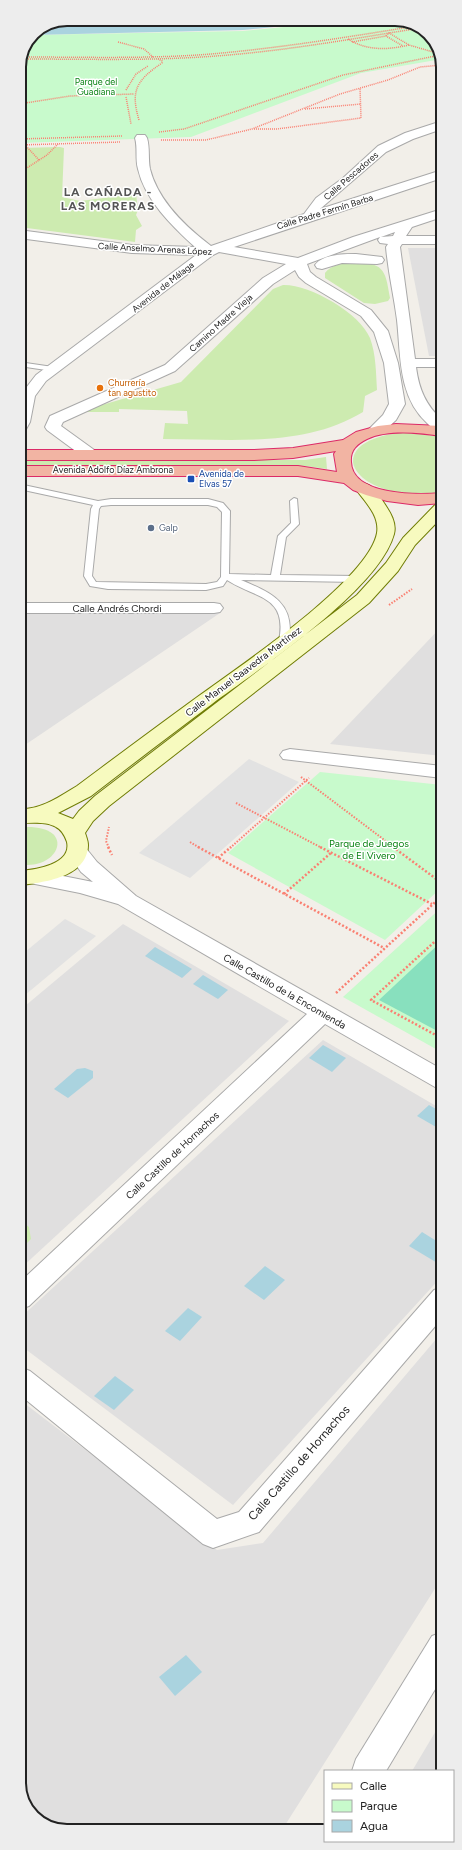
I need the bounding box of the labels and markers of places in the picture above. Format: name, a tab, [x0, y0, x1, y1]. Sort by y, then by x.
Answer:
place label: Churrería tan agustito	[108, 377, 156, 398]
marker: Churrería tan agustito	[95, 383, 105, 393]
place label: Avenida de Elvas 57	[199, 468, 244, 489]
marker: Avenida de Elvas 57	[186, 474, 196, 484]
place label: Galp	[159, 522, 178, 533]
marker: Galp	[146, 523, 156, 533]

